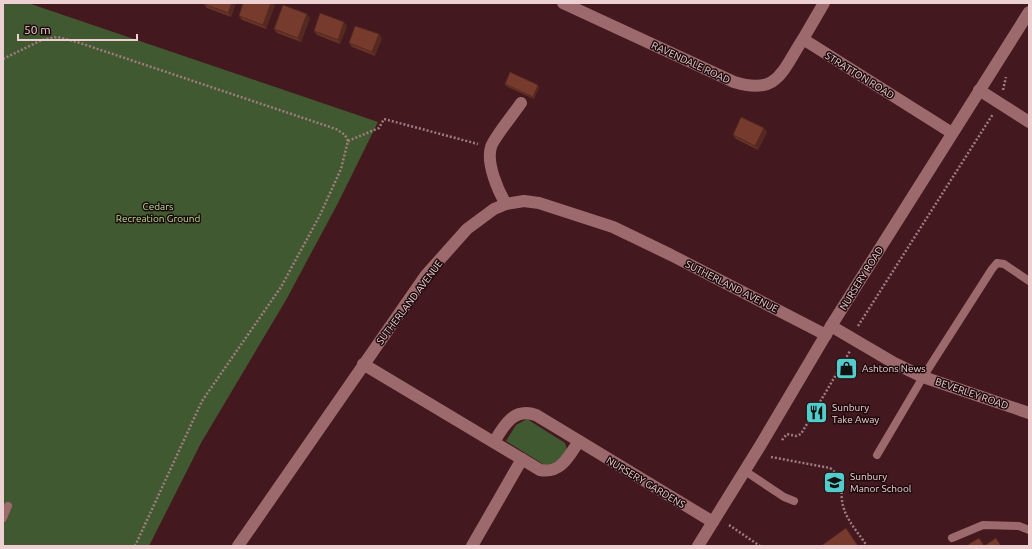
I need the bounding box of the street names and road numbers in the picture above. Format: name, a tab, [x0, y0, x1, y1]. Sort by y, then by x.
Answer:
street label: RAVENDALE ROAD	[650, 39, 732, 86]
street label: STRATTON ROAD	[823, 50, 896, 101]
street label: NURSERY ROAD	[837, 245, 885, 312]
street label: SUTHERLAND AVENUE	[374, 258, 445, 346]
street label: SUTHERLAND AVENUE	[684, 258, 780, 315]
street label: BEVERLEY ROAD	[934, 376, 1010, 411]
street label: NURSERY GARDENS	[604, 455, 687, 510]

